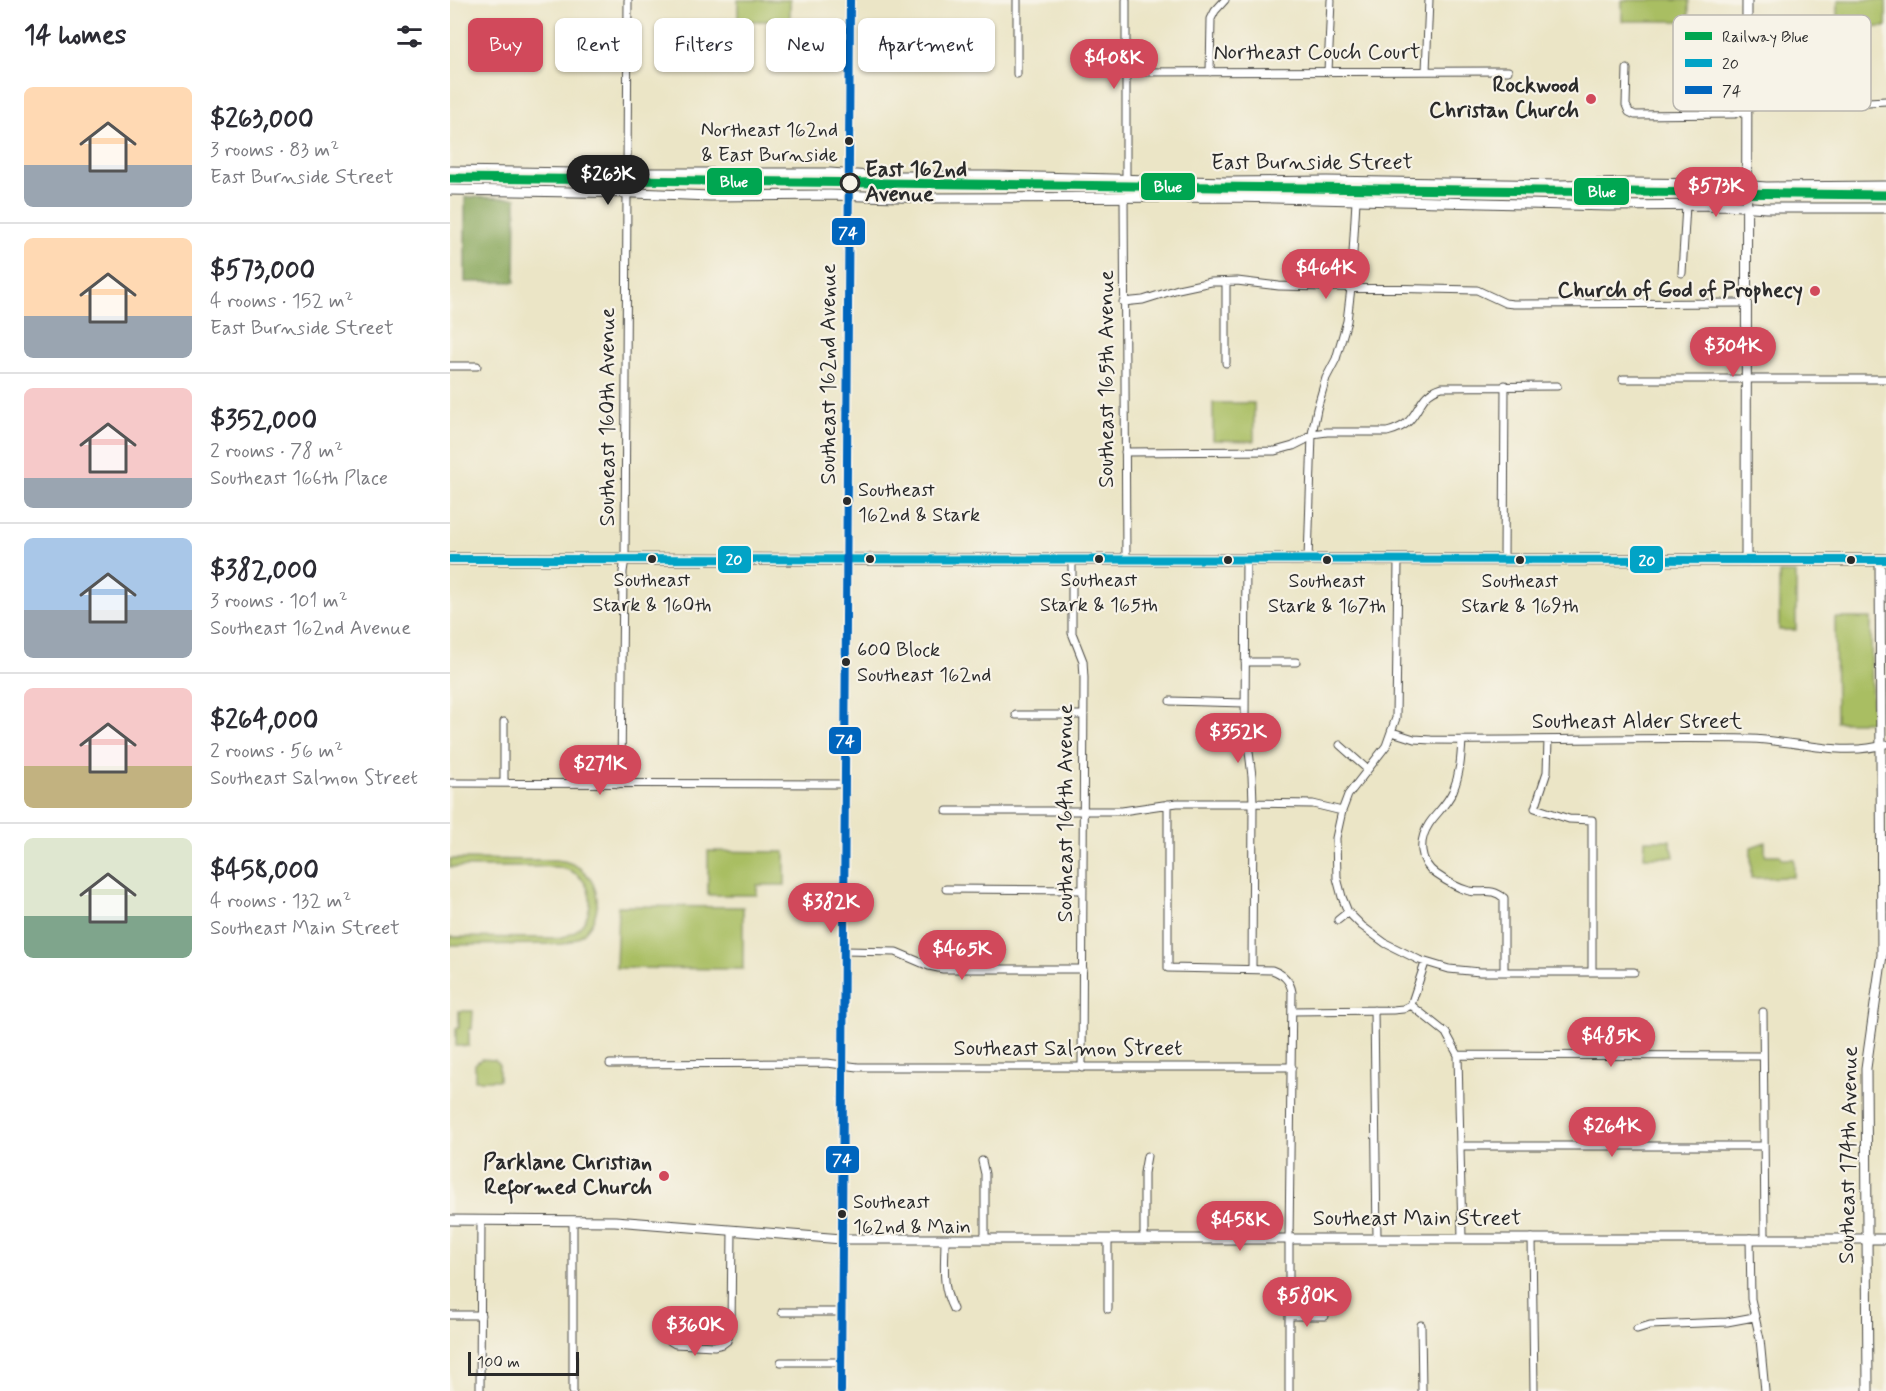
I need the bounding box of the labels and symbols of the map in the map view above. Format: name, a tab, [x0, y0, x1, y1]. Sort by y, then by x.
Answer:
legend	[1673, 15, 1871, 111]
text: Railway Blue	[1722, 27, 1809, 48]
pin: $408K	[1072, 39, 1156, 90]
street label: Northeast Couch Court	[1214, 39, 1420, 67]
text: 20	[1722, 54, 1739, 75]
place label: Rockwood Christan Church	[1429, 72, 1579, 125]
text: 74	[1722, 81, 1742, 102]
marker: Rockwood Christan Church	[1584, 92, 1598, 106]
place label: Northeast 162nd & East Burnside	[701, 117, 838, 169]
marker: Northeast 162nd & East Burnside	[843, 135, 855, 147]
street label: East Burnside Street	[1211, 149, 1413, 177]
pin: $263K	[566, 155, 650, 206]
place label: East 162nd Avenue	[865, 156, 967, 209]
line badge: Blue	[706, 167, 763, 196]
pin: $573K	[1674, 167, 1758, 218]
text: Blue	[720, 172, 748, 193]
line badge: Blue	[1140, 172, 1196, 201]
marker: East 162nd Avenue	[840, 173, 860, 193]
text: Blue	[1154, 177, 1182, 198]
line badge: Blue	[1573, 177, 1630, 206]
text: Blue	[1588, 182, 1616, 203]
line badge: 74	[831, 217, 866, 246]
text: 74	[838, 223, 858, 244]
pin: $464K	[1284, 249, 1368, 300]
street label: Southeast 162nd Avenue	[815, 263, 843, 485]
street label: Southeast 165th Avenue	[1093, 270, 1121, 488]
place label: Church of God of Prophecy	[1557, 277, 1803, 306]
marker: Church of God of Prophecy	[1808, 284, 1822, 298]
street label: Southeast 160th Avenue	[594, 307, 622, 527]
pin: $304K	[1691, 327, 1775, 378]
place label: Southeast 162nd & Stark	[858, 477, 980, 529]
marker: Southeast 162nd & Stark	[841, 495, 853, 507]
line badge: 20	[717, 545, 752, 574]
line badge: 20	[1629, 545, 1664, 574]
text: 20	[726, 550, 743, 571]
text: 20	[1639, 551, 1656, 572]
marker: Southeast Stark & 160th	[646, 553, 658, 565]
unlabelled marker	[864, 553, 876, 565]
marker: Southeast Stark & 165th	[1093, 553, 1105, 565]
unlabelled marker	[1222, 554, 1234, 566]
marker: Southeast Stark & 167th	[1321, 554, 1333, 566]
marker: Southeast Stark & 169th	[1514, 554, 1526, 566]
unlabelled marker	[1845, 554, 1857, 566]
place label: Southeast Stark & 160th	[592, 567, 712, 619]
place label: Southeast Stark & 165th	[1040, 567, 1158, 619]
place label: Southeast Stark & 167th	[1268, 568, 1386, 620]
place label: Southeast Stark & 169th	[1461, 568, 1579, 620]
place label: 600 Block Southeast 162nd	[857, 637, 991, 689]
marker: 600 Block Southeast 162nd	[840, 656, 852, 668]
street label: Southeast 164th Avenue	[1052, 703, 1080, 922]
street label: Southeast Alder Street	[1532, 708, 1742, 736]
pin: $352K	[1196, 713, 1280, 764]
line badge: 74	[828, 726, 862, 755]
text: 74	[835, 731, 855, 752]
pin: $271K	[558, 745, 642, 796]
pin: $382K	[789, 883, 873, 934]
pin: $465K	[920, 930, 1004, 981]
pin: $485K	[1569, 1017, 1653, 1068]
street label: Southeast Salmon Street	[954, 1035, 1182, 1063]
street label: Southeast 174th Avenue	[1833, 1046, 1865, 1264]
pin: $264K	[1570, 1107, 1654, 1158]
line badge: 74	[825, 1145, 860, 1174]
place label: Parklane Christian Reformed Church	[483, 1149, 652, 1204]
text: 74	[832, 1150, 852, 1171]
marker: Parklane Christian Reformed Church	[657, 1169, 671, 1183]
place label: Southeast 162nd & Main	[853, 1189, 971, 1241]
pin: $458K	[1198, 1201, 1282, 1252]
street label: Southeast Main Street	[1313, 1205, 1521, 1233]
marker: Southeast 162nd & Main	[836, 1208, 848, 1220]
pin: $580K	[1265, 1277, 1349, 1328]
pin: $360K	[653, 1306, 737, 1357]
scale bar	[468, 1349, 579, 1376]

